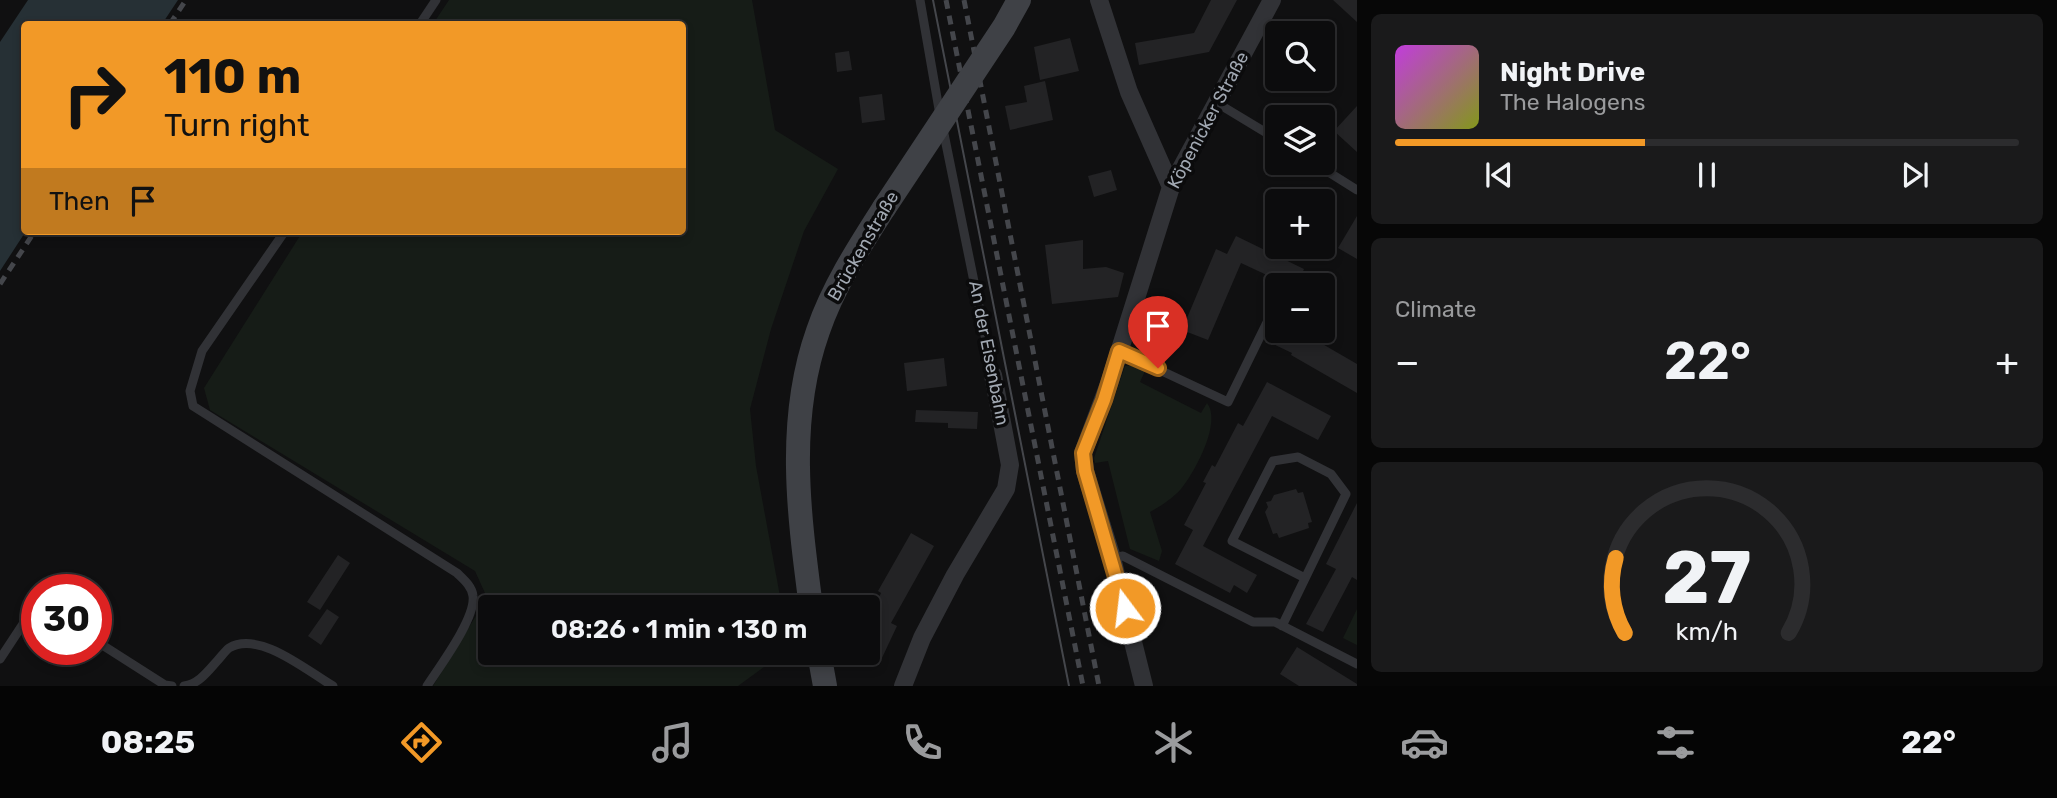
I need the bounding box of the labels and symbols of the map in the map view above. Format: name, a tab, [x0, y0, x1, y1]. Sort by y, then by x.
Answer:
street label: Köpenicker Straße	[1163, 48, 1253, 192]
street label: Brückenstraße	[823, 187, 903, 305]
street label: An der Eisenbahn	[964, 279, 1014, 427]
pin	[1128, 296, 1188, 368]
position arrow	[1088, 571, 1162, 645]
speed limit sign: 30	[21, 574, 112, 665]

